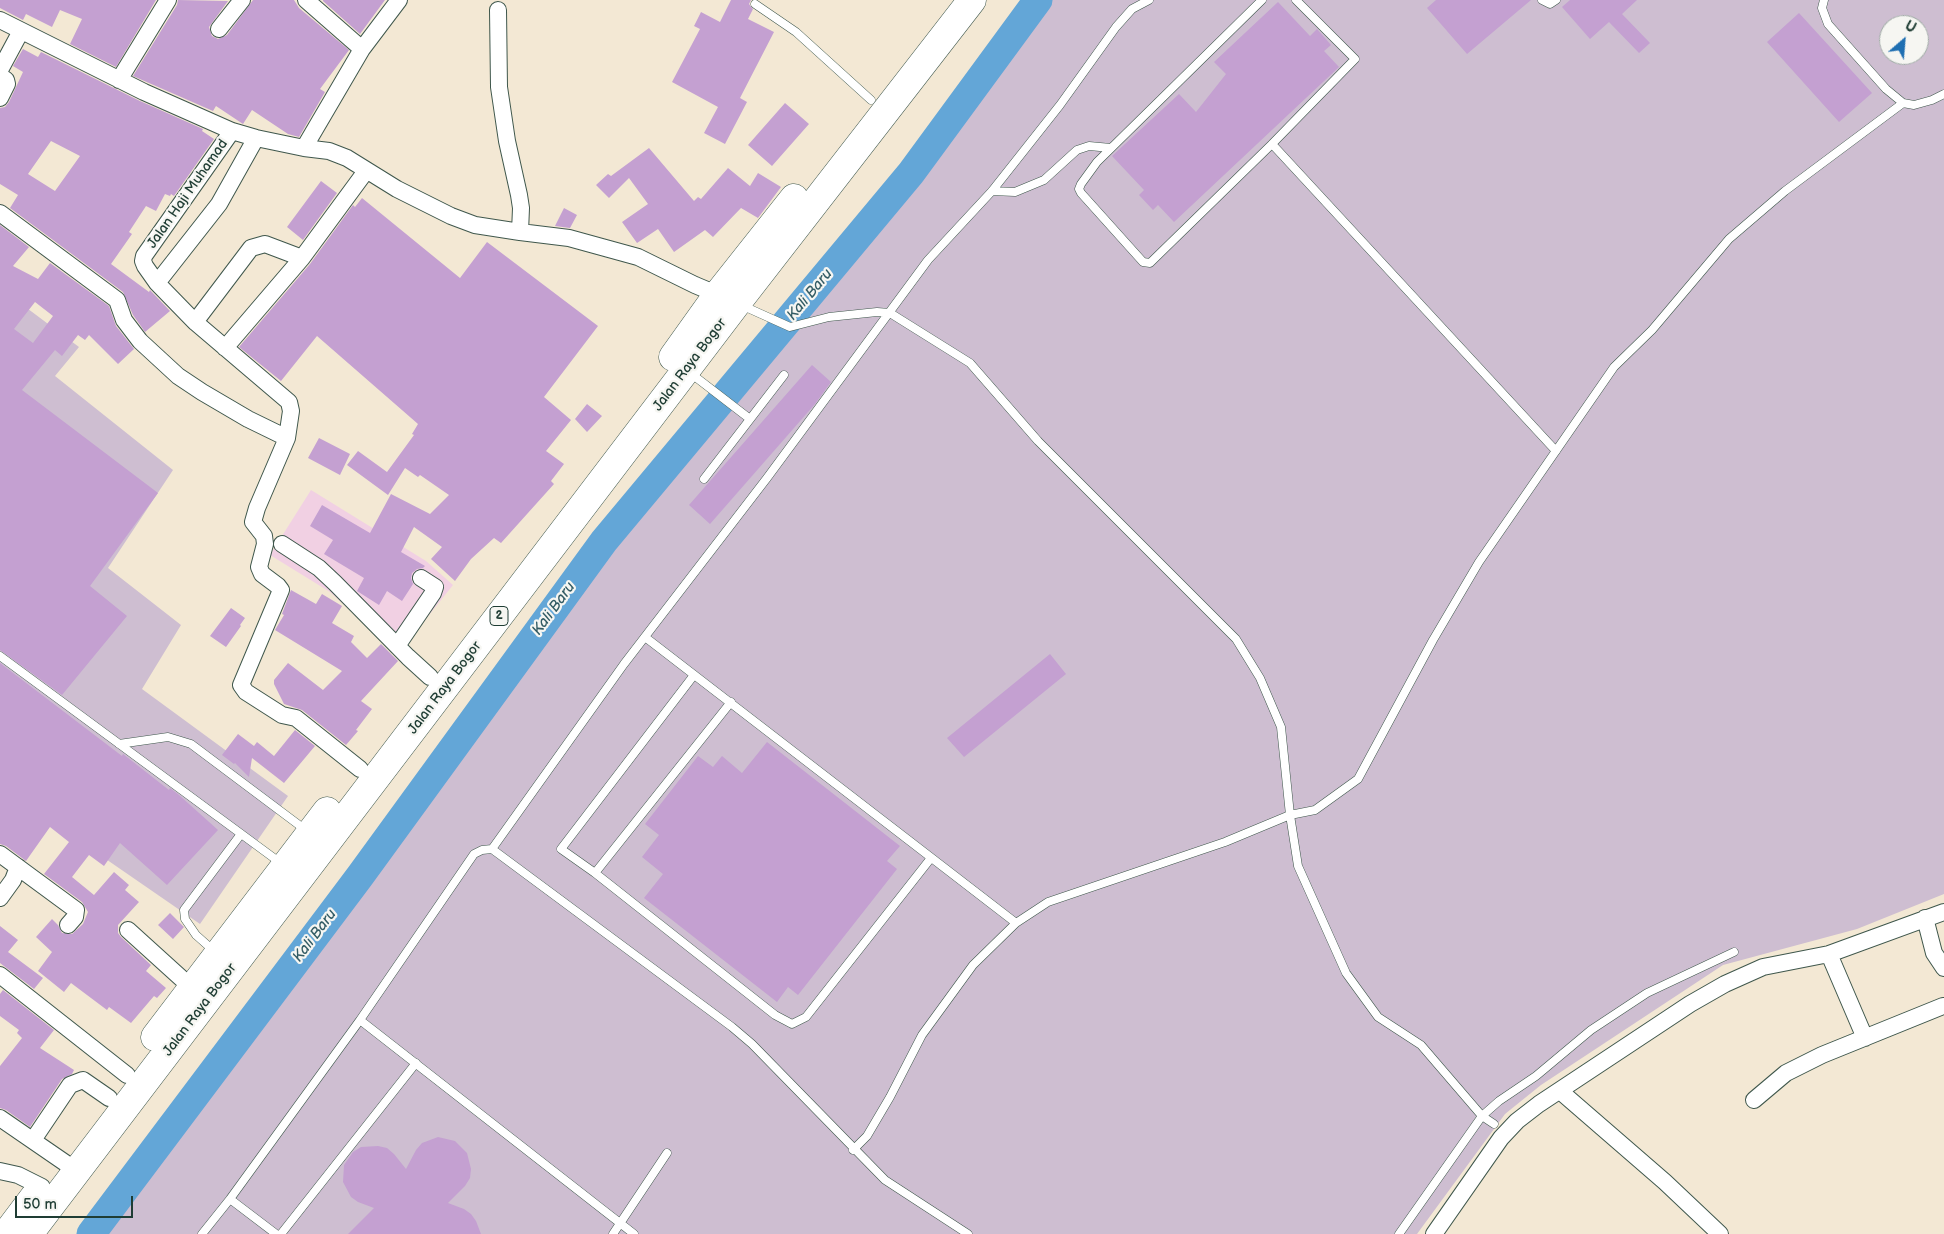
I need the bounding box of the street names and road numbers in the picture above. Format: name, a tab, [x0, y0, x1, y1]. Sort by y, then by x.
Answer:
street label: Jalan Haji Muhamad	[144, 136, 232, 252]
street label: Jalan Raya Bogor	[650, 315, 730, 415]
road number: 2	[490, 606, 508, 626]
street label: Jalan Raya Bogor	[405, 638, 485, 738]
street label: Jalan Raya Bogor	[160, 960, 240, 1060]

